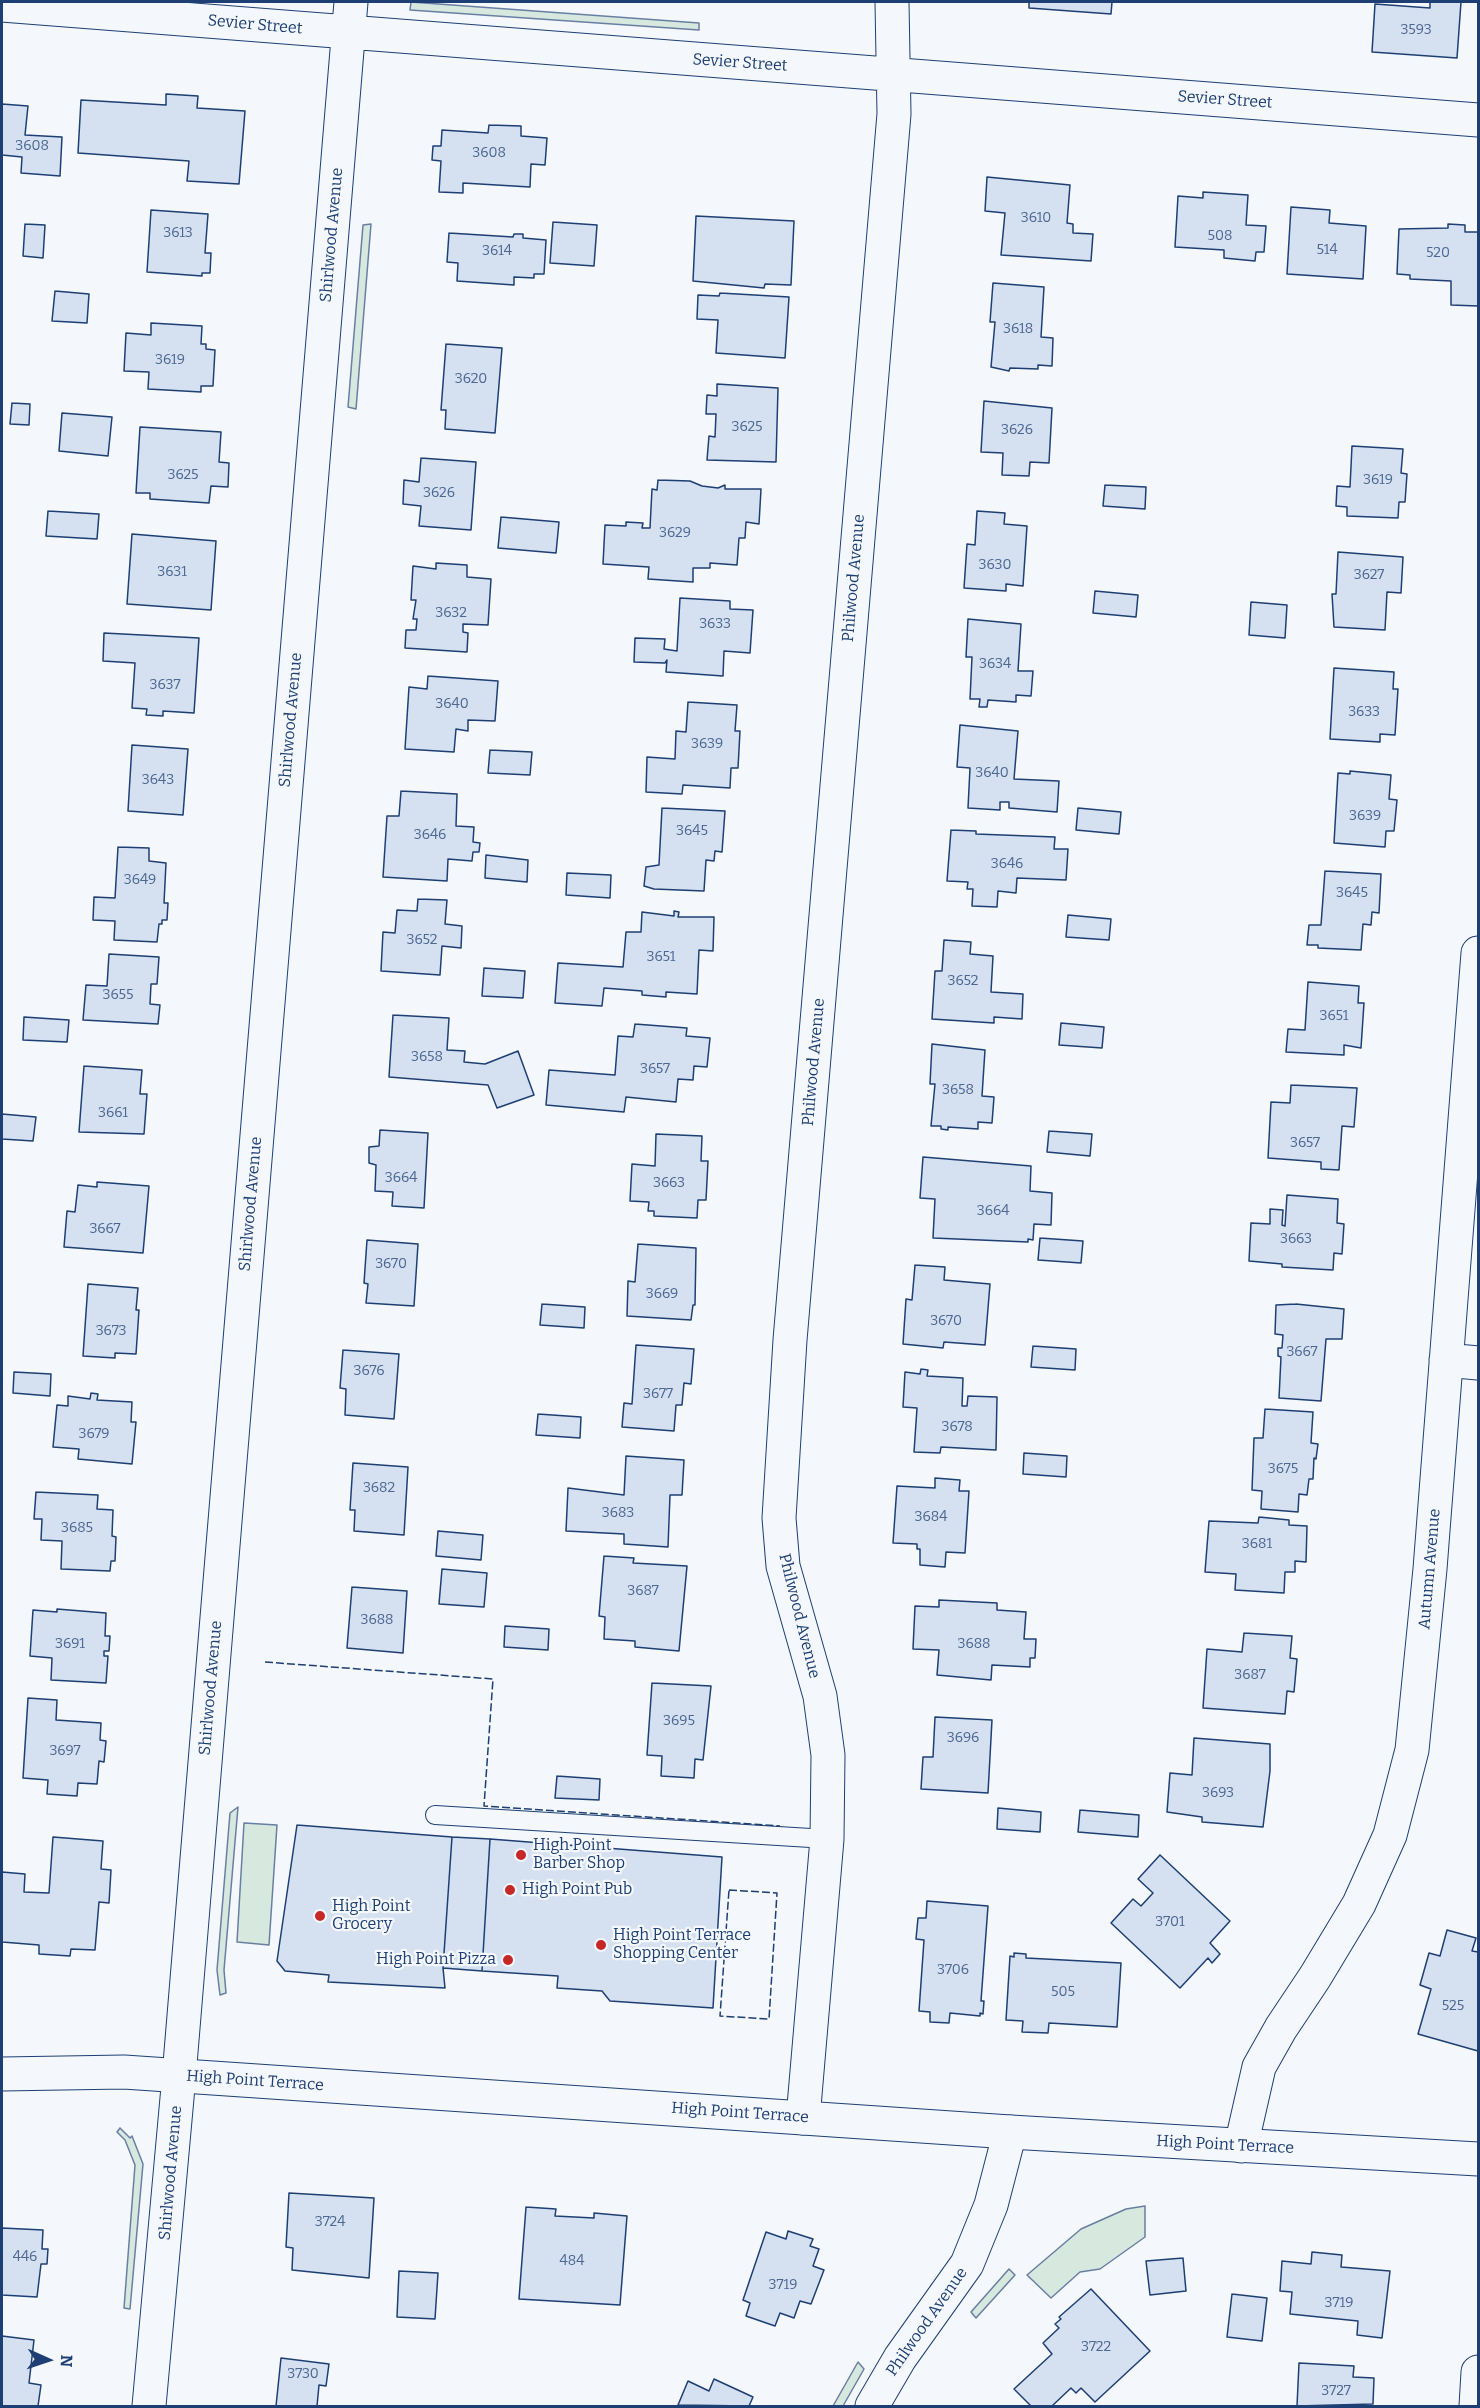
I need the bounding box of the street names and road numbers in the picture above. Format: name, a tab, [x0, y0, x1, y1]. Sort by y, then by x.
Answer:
street label: Sevier Street	[207, 11, 303, 39]
street label: Sevier Street	[692, 50, 788, 76]
street label: Sevier Street	[1177, 87, 1273, 113]
street label: Shirlwood Avenue	[317, 167, 347, 303]
street label: Philwood Avenue	[839, 513, 869, 643]
street label: Shirlwood Avenue	[276, 652, 306, 788]
street label: Philwood Avenue	[799, 997, 829, 1127]
street label: Shirlwood Avenue	[236, 1136, 266, 1272]
street label: Autumn Avenue	[1415, 1508, 1445, 1630]
street label: Philwood Avenue	[774, 1551, 824, 1681]
street label: Shirlwood Avenue	[196, 1620, 226, 1756]
street label: High Point Terrace	[186, 2067, 324, 2095]
street label: High Point Terrace	[671, 2099, 809, 2127]
street label: Shirlwood Avenue	[156, 2105, 186, 2241]
street label: High Point Terrace	[1156, 2132, 1294, 2158]
street label: Philwood Avenue	[882, 2264, 972, 2380]

